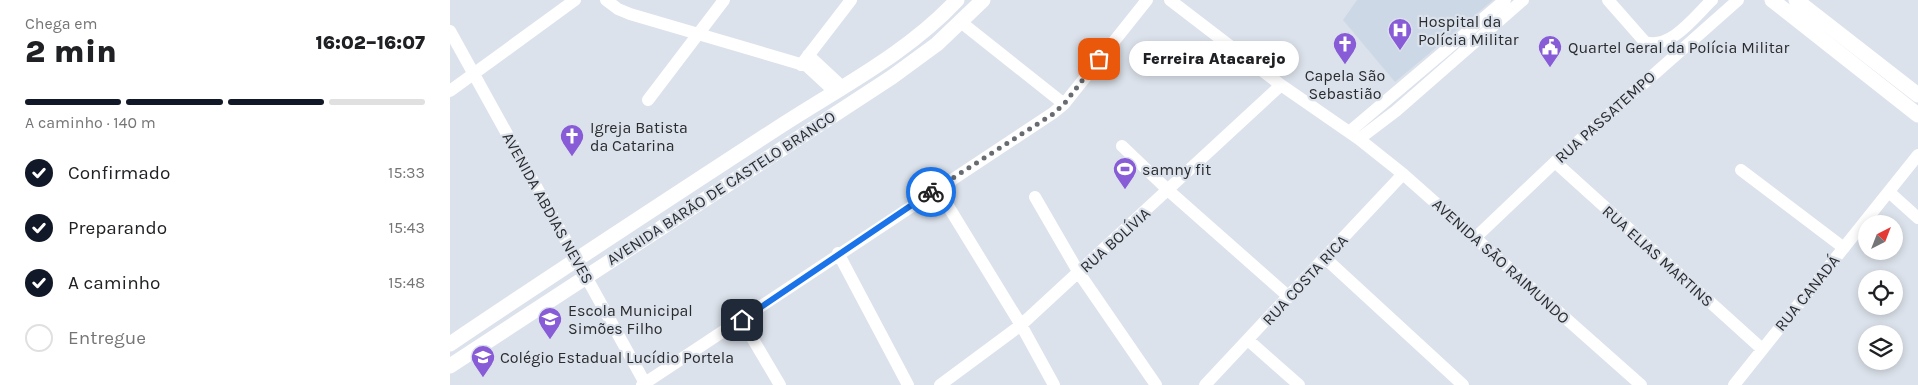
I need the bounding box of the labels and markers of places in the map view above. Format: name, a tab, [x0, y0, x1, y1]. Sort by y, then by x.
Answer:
place label: Hospital da Polícia Militar	[1418, 12, 1519, 49]
hospital icon: Hospital da Polícia Militar	[1387, 17, 1413, 51]
church icon: Capela São Sebastião	[1332, 31, 1358, 65]
public building icon: Quartel Geral da Polícia Militar	[1537, 34, 1563, 68]
pin	[1078, 38, 1120, 80]
place label: Quartel Geral da Polícia Militar	[1568, 38, 1790, 57]
callout: Ferreira Atacarejo	[1129, 42, 1299, 76]
place label: Capela São Sebastião	[1305, 66, 1385, 103]
place label: Igreja Batista da Catarina	[590, 118, 688, 155]
church icon: Igreja Batista da Catarina	[559, 123, 585, 157]
sports icon: samny fit	[1112, 156, 1138, 190]
place label: samny fit	[1142, 160, 1211, 179]
pin	[721, 299, 763, 341]
place label: Escola Municipal Simões Filho	[568, 301, 693, 338]
school or university icon: Escola Municipal Simões Filho	[537, 306, 563, 340]
school or university icon: Colégio Estadual Lucídio Portela	[470, 344, 496, 378]
place label: Colégio Estadual Lucídio Portela	[500, 348, 734, 367]

